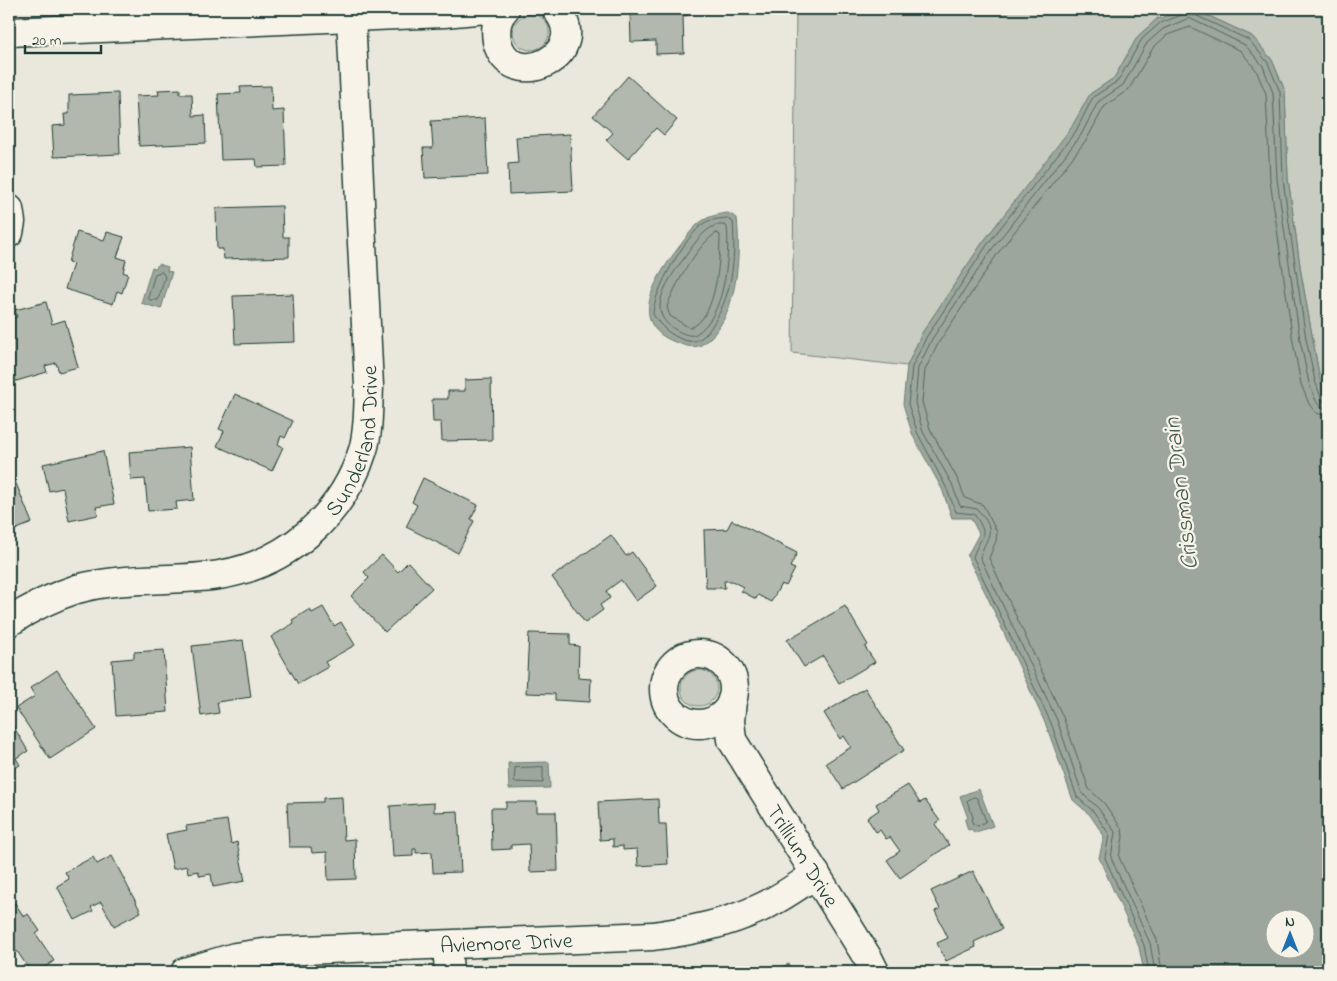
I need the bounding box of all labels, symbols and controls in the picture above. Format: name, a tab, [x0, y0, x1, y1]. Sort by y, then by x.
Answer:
scale bar	[25, 22, 101, 54]
text: 20 m	[32, 30, 62, 52]
street label: Sunderland Drive	[319, 364, 388, 524]
water label: Crissman Drain	[1156, 414, 1209, 572]
street label: Trillium Drive	[757, 799, 846, 915]
north arrow	[1264, 908, 1314, 958]
text: N	[1285, 912, 1295, 933]
street label: Aviemore Drive	[439, 926, 573, 964]

